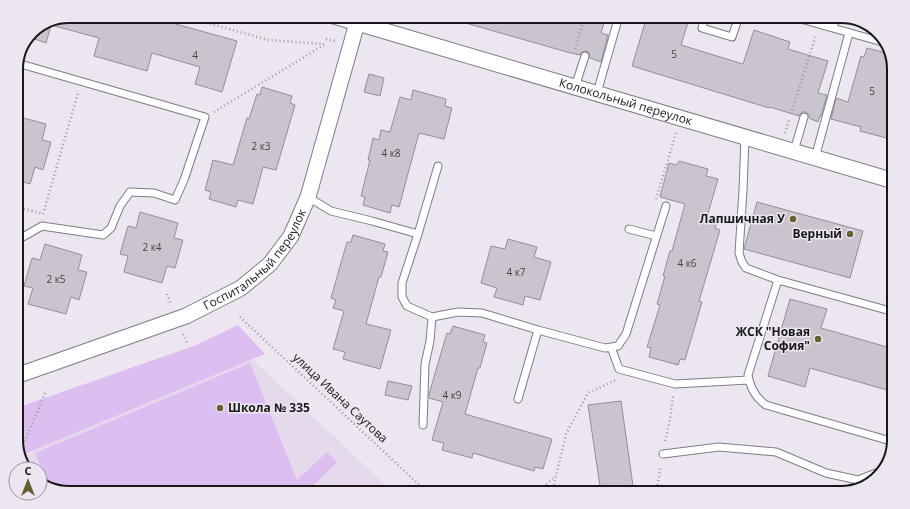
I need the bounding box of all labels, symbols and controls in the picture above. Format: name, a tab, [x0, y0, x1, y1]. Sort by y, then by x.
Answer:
house number: 5	[671, 47, 677, 61]
house number: 4	[192, 48, 198, 62]
street label: Колокольный переулок	[557, 74, 695, 129]
house number: 5	[869, 84, 875, 98]
house number: 2 к3	[251, 139, 271, 153]
house number: 4 к8	[381, 146, 401, 160]
street label: Госпитальный переулок	[200, 205, 310, 314]
place label: Лапшичная У	[699, 210, 785, 227]
marker: Лапшичная У	[788, 214, 798, 224]
place label: Верный	[792, 225, 842, 242]
marker: Верный	[845, 229, 855, 239]
house number: 2 к4	[142, 240, 162, 254]
house number: 4 к6	[677, 256, 697, 270]
house number: 4 к7	[506, 265, 526, 279]
house number: 2 к5	[46, 272, 66, 286]
place label: ЖСК "Новая София"	[736, 323, 810, 354]
marker: ЖСК "Новая София"	[813, 334, 823, 344]
street label: улица Ивана Саутова	[289, 349, 392, 446]
house number: 4 к9	[442, 388, 462, 402]
place label: Школа № 335	[228, 399, 310, 416]
marker: Школа № 335	[215, 403, 225, 413]
north arrow	[8, 461, 48, 501]
text: С	[24, 463, 32, 478]

